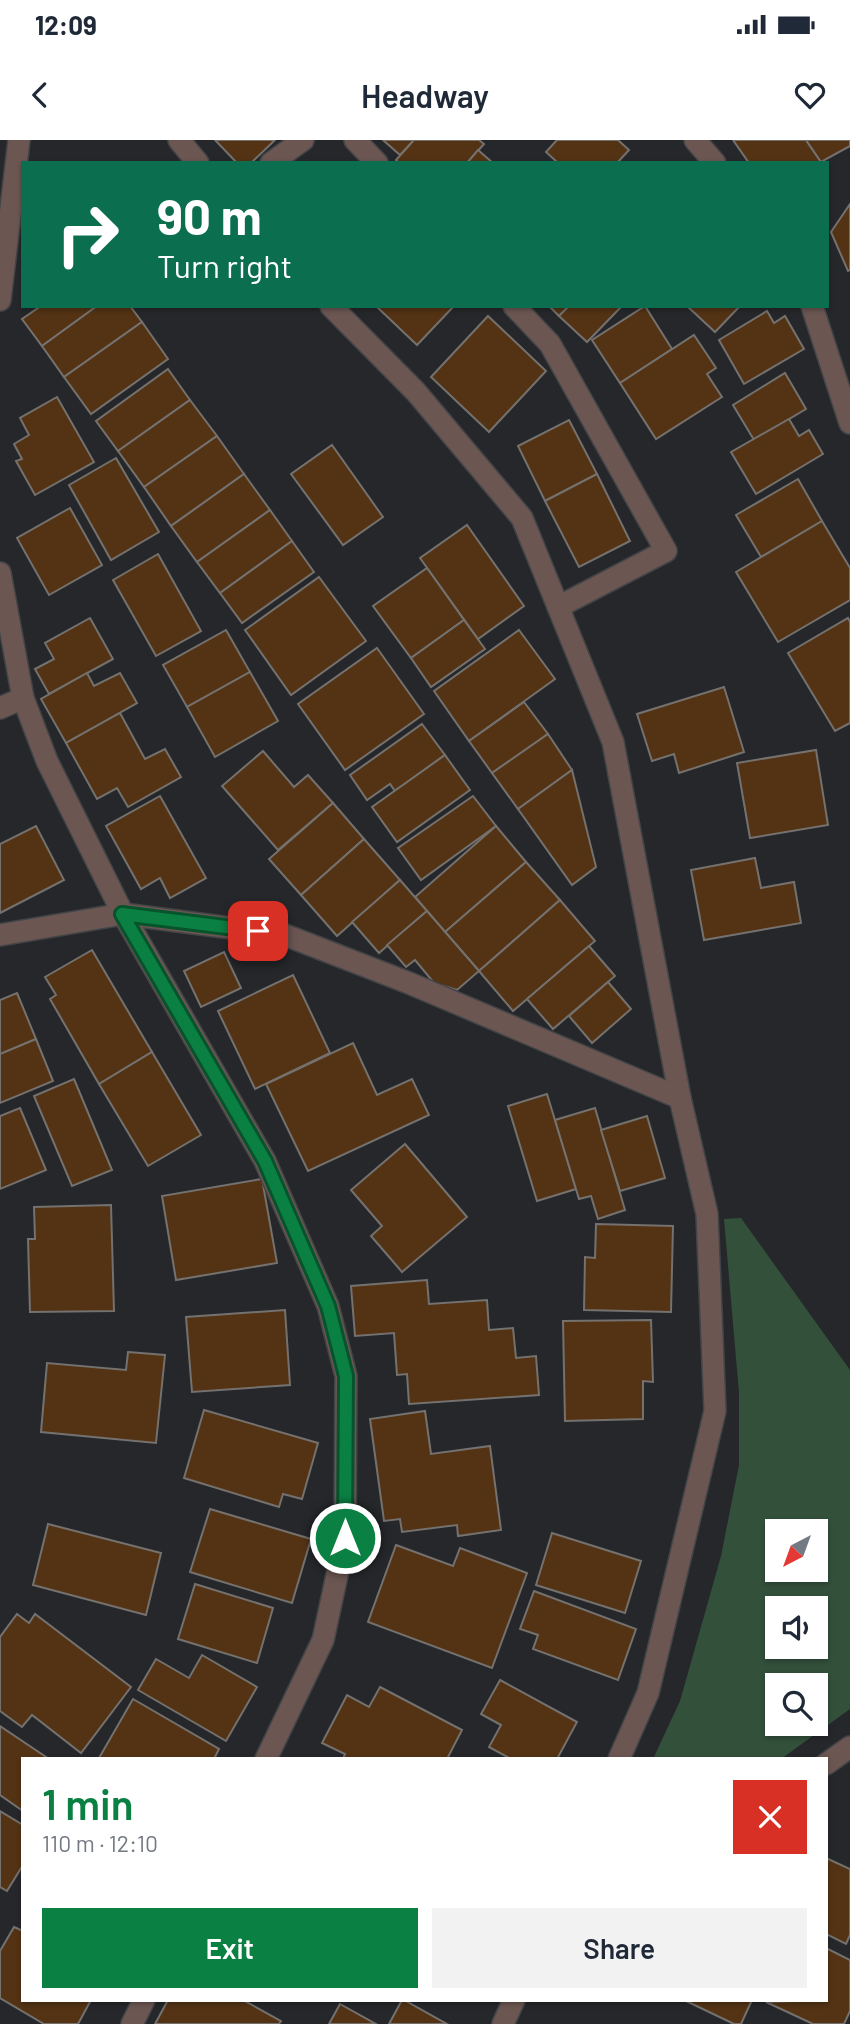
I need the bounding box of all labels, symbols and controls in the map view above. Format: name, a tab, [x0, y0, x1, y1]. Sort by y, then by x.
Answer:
text: 12:09	[35, 9, 97, 40]
icon: back	[21, 76, 59, 114]
text: Headway	[361, 76, 489, 114]
icon: heart	[791, 76, 829, 114]
text: 90 m	[157, 186, 262, 245]
icon: right	[42, 189, 133, 280]
text: Turn right	[157, 246, 292, 284]
pin	[228, 901, 288, 961]
icon: arrive	[239, 912, 277, 950]
position arrow	[308, 1501, 382, 1575]
north arrow	[765, 1519, 828, 1582]
map controls	[765, 1519, 828, 1736]
button: sound	[765, 1596, 828, 1659]
button: search	[765, 1673, 828, 1736]
text: 1 min	[42, 1778, 134, 1828]
button: close	[733, 1780, 807, 1854]
text: 110 m · 12:10	[42, 1829, 158, 1857]
button: Exit	[42, 1908, 418, 1988]
button: Share	[432, 1908, 807, 1988]

